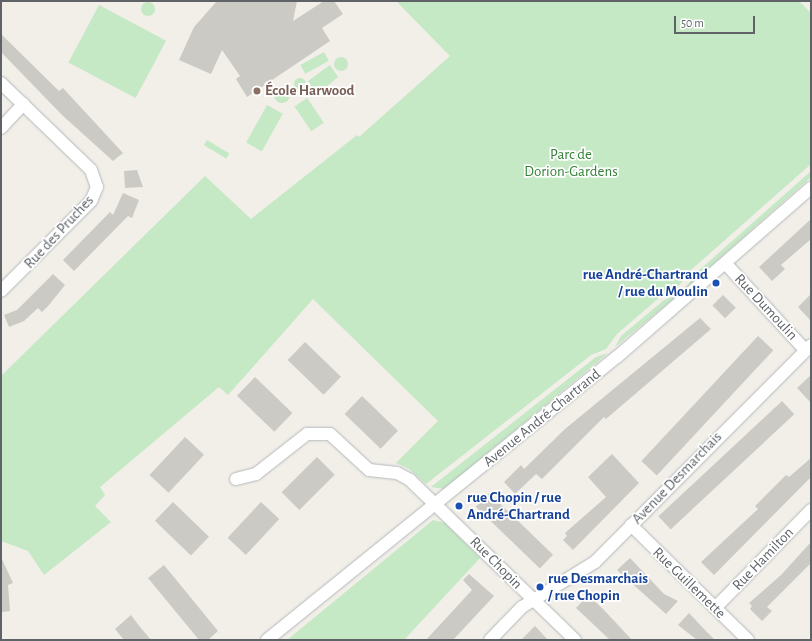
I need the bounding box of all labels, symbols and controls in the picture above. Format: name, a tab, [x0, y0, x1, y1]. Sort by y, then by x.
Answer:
scale bar	[676, 8, 757, 34]
text: 50 m	[681, 17, 704, 29]
place label: École Harwood	[265, 82, 354, 100]
marker: École Harwood	[252, 86, 262, 96]
park label: Parc de Dorion-Gardens	[524, 145, 618, 180]
street label: Rue des Pruches	[20, 192, 98, 272]
place label: rue André-Chartrand / rue du Moulin	[583, 265, 708, 300]
street label: Rue Dumoulin	[731, 270, 801, 344]
marker: rue André-Chartrand / rue du Moulin	[711, 278, 721, 288]
street label: Avenue André-Chartrand	[480, 365, 604, 471]
street label: Avenue Desmarchais	[628, 428, 726, 528]
place label: rue Chopin / rue André-Chartrand	[467, 488, 570, 523]
marker: rue Chopin / rue André-Chartrand	[454, 501, 464, 511]
street label: Rue Hamilton	[729, 524, 797, 594]
street label: Rue Chopin	[466, 533, 526, 593]
street label: Rue Guillemette	[649, 544, 729, 622]
place label: rue Desmarchais / rue Chopin	[548, 569, 648, 604]
marker: rue Desmarchais / rue Chopin	[535, 582, 545, 592]

